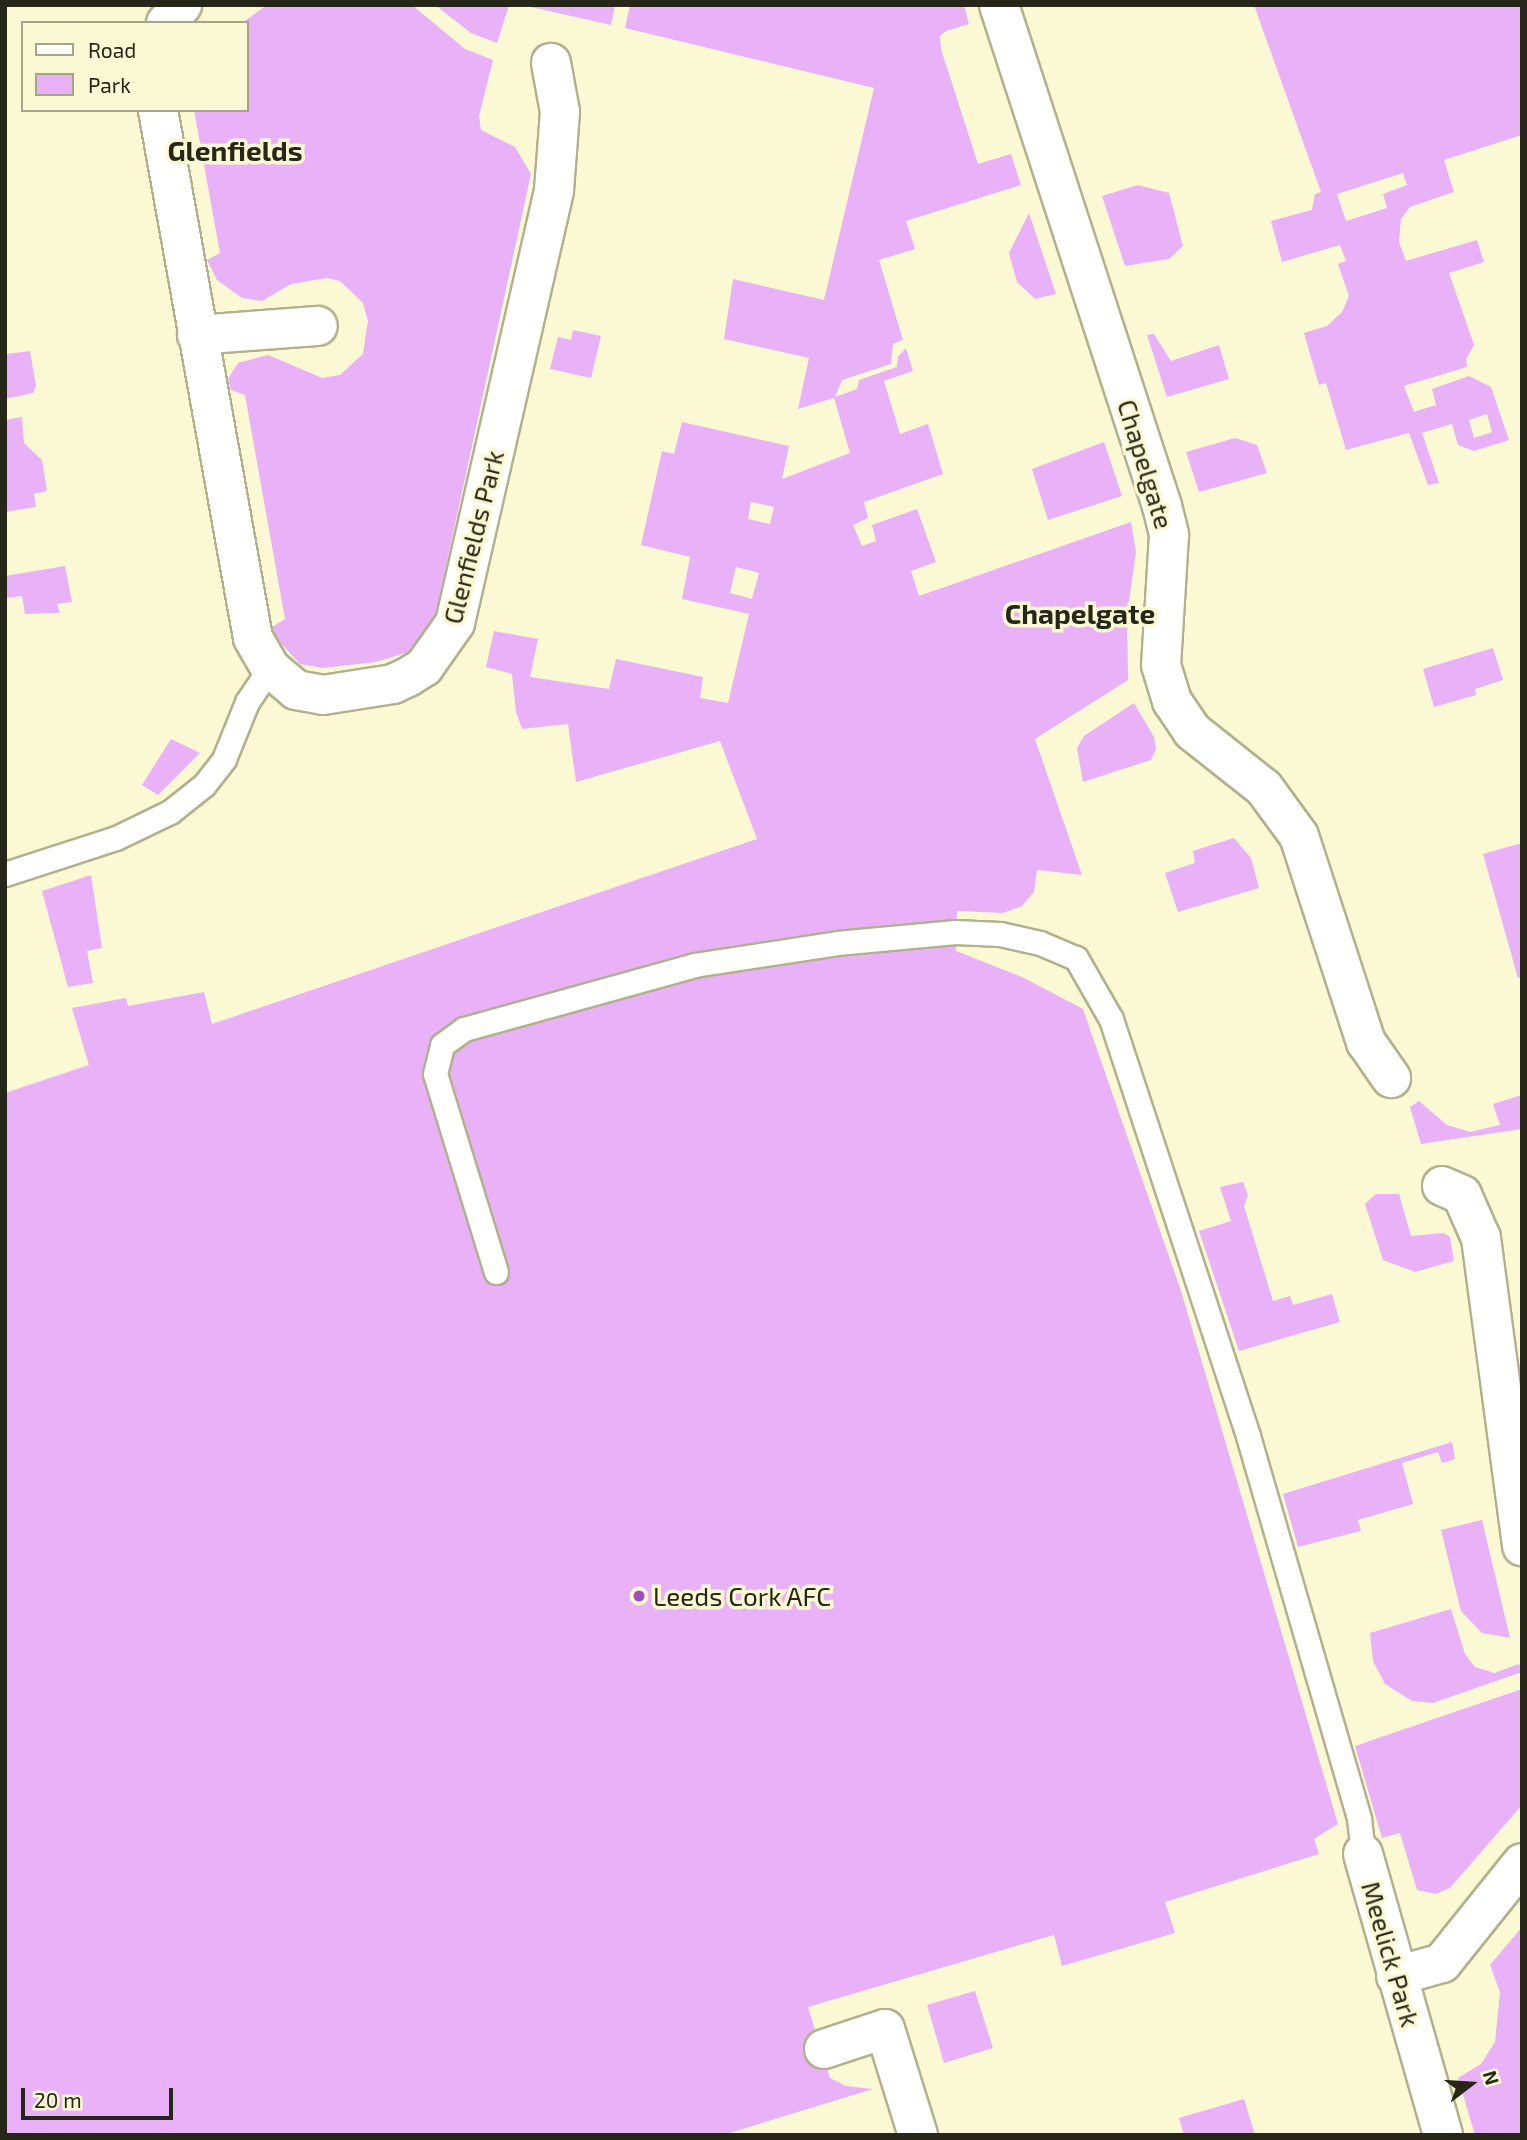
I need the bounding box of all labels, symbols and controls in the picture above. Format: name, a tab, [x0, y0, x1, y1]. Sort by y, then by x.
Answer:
legend	[21, 21, 248, 112]
text: Road	[88, 37, 136, 62]
text: Park	[88, 72, 131, 97]
district label: Glenfields	[167, 133, 303, 167]
street label: Chapelgate	[1112, 396, 1180, 532]
street label: Glenfields Park	[436, 447, 510, 627]
district label: Chapelgate	[1005, 596, 1155, 630]
place label: Leeds Cork AFC	[653, 1580, 832, 1612]
marker: Leeds Cork AFC	[631, 1588, 647, 1604]
street label: Meelick Park	[1355, 1878, 1427, 2030]
north arrow	[1436, 2049, 1506, 2119]
text: N	[1479, 2068, 1505, 2088]
scale bar	[24, 2074, 177, 2118]
text: 20 m	[34, 2087, 82, 2112]

